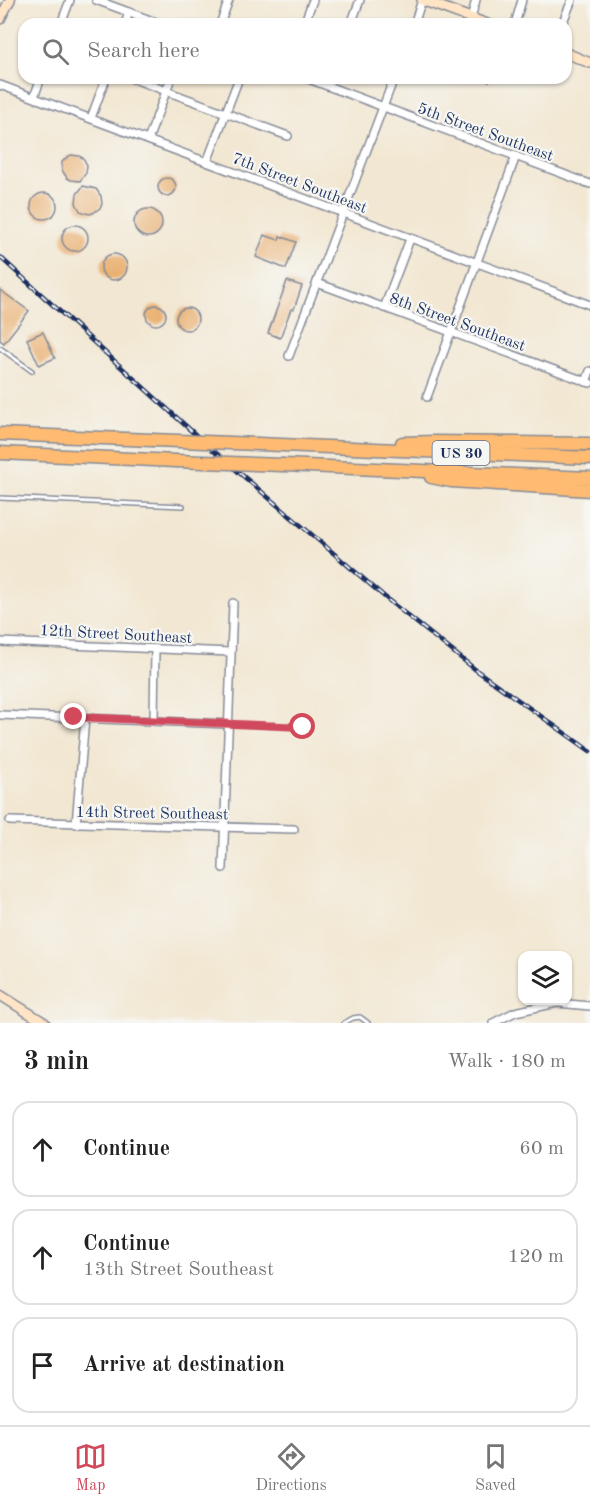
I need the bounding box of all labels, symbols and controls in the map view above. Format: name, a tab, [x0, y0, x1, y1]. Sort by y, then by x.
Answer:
search box	[18, 18, 572, 84]
icon: search	[39, 35, 72, 68]
text: Search here	[87, 40, 200, 62]
street label: 5th Street Southeast	[415, 101, 556, 165]
street label: 7th Street Southeast	[229, 151, 369, 217]
street label: 8th Street Southeast	[387, 291, 528, 355]
road number: US 30	[432, 441, 490, 465]
street label: 12th Street Southeast	[39, 623, 193, 647]
route end	[60, 703, 86, 729]
route start	[289, 713, 315, 739]
street label: 14th Street Southeast	[75, 805, 229, 823]
map controls	[518, 951, 572, 1005]
button: layers	[518, 951, 572, 1005]
text: 3 min	[24, 1049, 89, 1075]
text: Walk · 180 m	[447, 1052, 566, 1072]
icon: ahead	[26, 1133, 59, 1166]
text: Continue	[83, 1138, 170, 1160]
text: 60 m	[519, 1139, 564, 1159]
text: Continue	[83, 1233, 170, 1255]
icon: ahead	[26, 1241, 59, 1274]
text: 120 m	[508, 1247, 564, 1267]
text: 13th Street Southeast	[83, 1260, 274, 1280]
icon: arrive	[26, 1349, 59, 1382]
text: Arrive at destination	[83, 1354, 285, 1376]
tab: Map	[74, 1440, 107, 1496]
tab: Directions	[256, 1440, 327, 1496]
tab: Saved	[475, 1440, 516, 1496]

